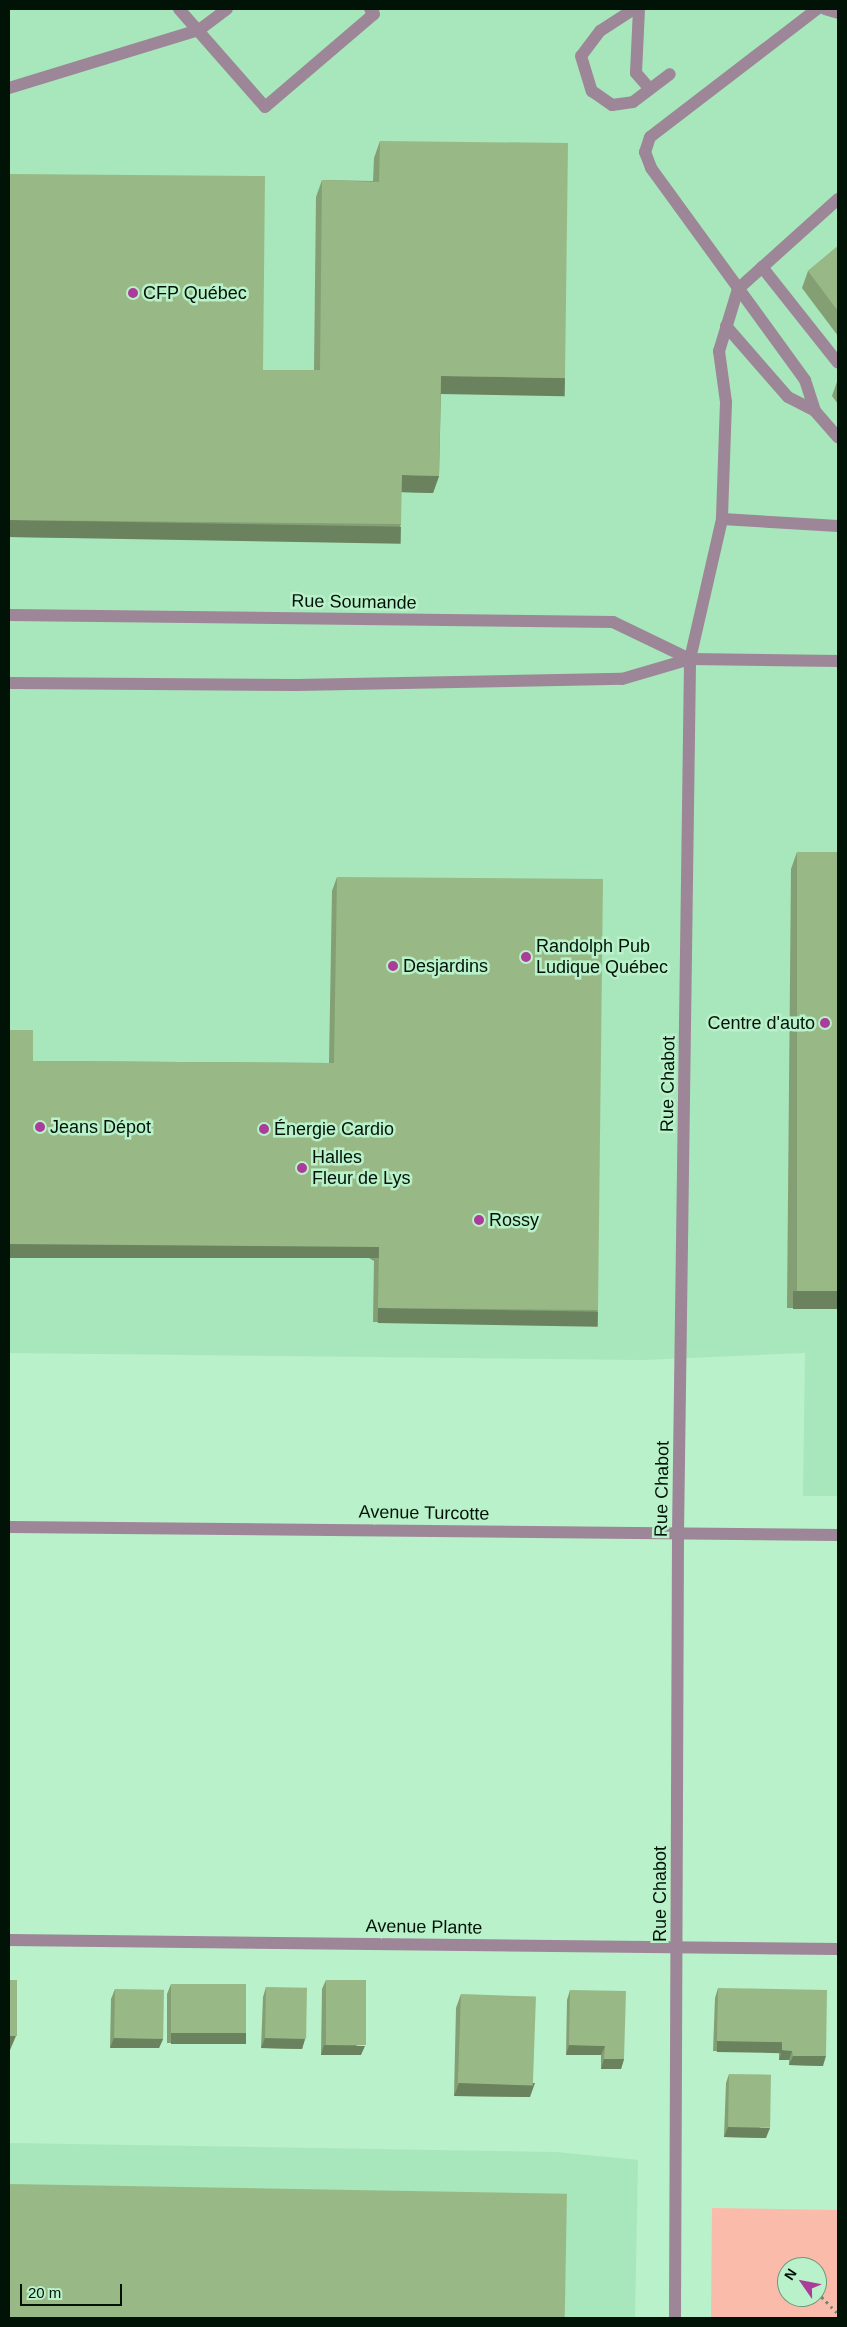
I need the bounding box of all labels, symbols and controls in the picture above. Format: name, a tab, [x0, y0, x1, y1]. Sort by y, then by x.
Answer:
place label: CFP Québec	[143, 282, 247, 304]
marker: CFP Québec	[127, 287, 139, 299]
street label: Rue Soumande	[291, 590, 417, 614]
place label: Randolph Pub Ludique Québec	[536, 936, 668, 979]
marker: Randolph Pub Ludique Québec	[520, 951, 532, 963]
place label: Desjardins	[403, 955, 488, 977]
marker: Desjardins	[387, 960, 399, 972]
place label: Centre d'auto	[707, 1012, 815, 1034]
marker: Centre d'auto	[819, 1017, 831, 1029]
street label: Rue Chabot	[656, 1036, 680, 1132]
place label: Jeans Dépot	[50, 1116, 151, 1138]
place label: Énergie Cardio	[274, 1118, 394, 1140]
marker: Jeans Dépot	[34, 1121, 46, 1133]
marker: Énergie Cardio	[258, 1123, 270, 1135]
place label: Halles Fleur de Lys	[312, 1147, 410, 1190]
marker: Halles Fleur de Lys	[296, 1162, 308, 1174]
place label: Rossy	[489, 1209, 539, 1231]
marker: Rossy	[473, 1214, 485, 1226]
street label: Rue Chabot	[650, 1441, 674, 1537]
street label: Avenue Turcotte	[358, 1501, 490, 1525]
street label: Rue Chabot	[649, 1846, 671, 1942]
street label: Avenue Plante	[365, 1915, 483, 1939]
north arrow	[777, 2257, 827, 2307]
text: N	[781, 2266, 800, 2283]
scale bar	[22, 2274, 125, 2306]
text: 20 m	[28, 2284, 61, 2301]

